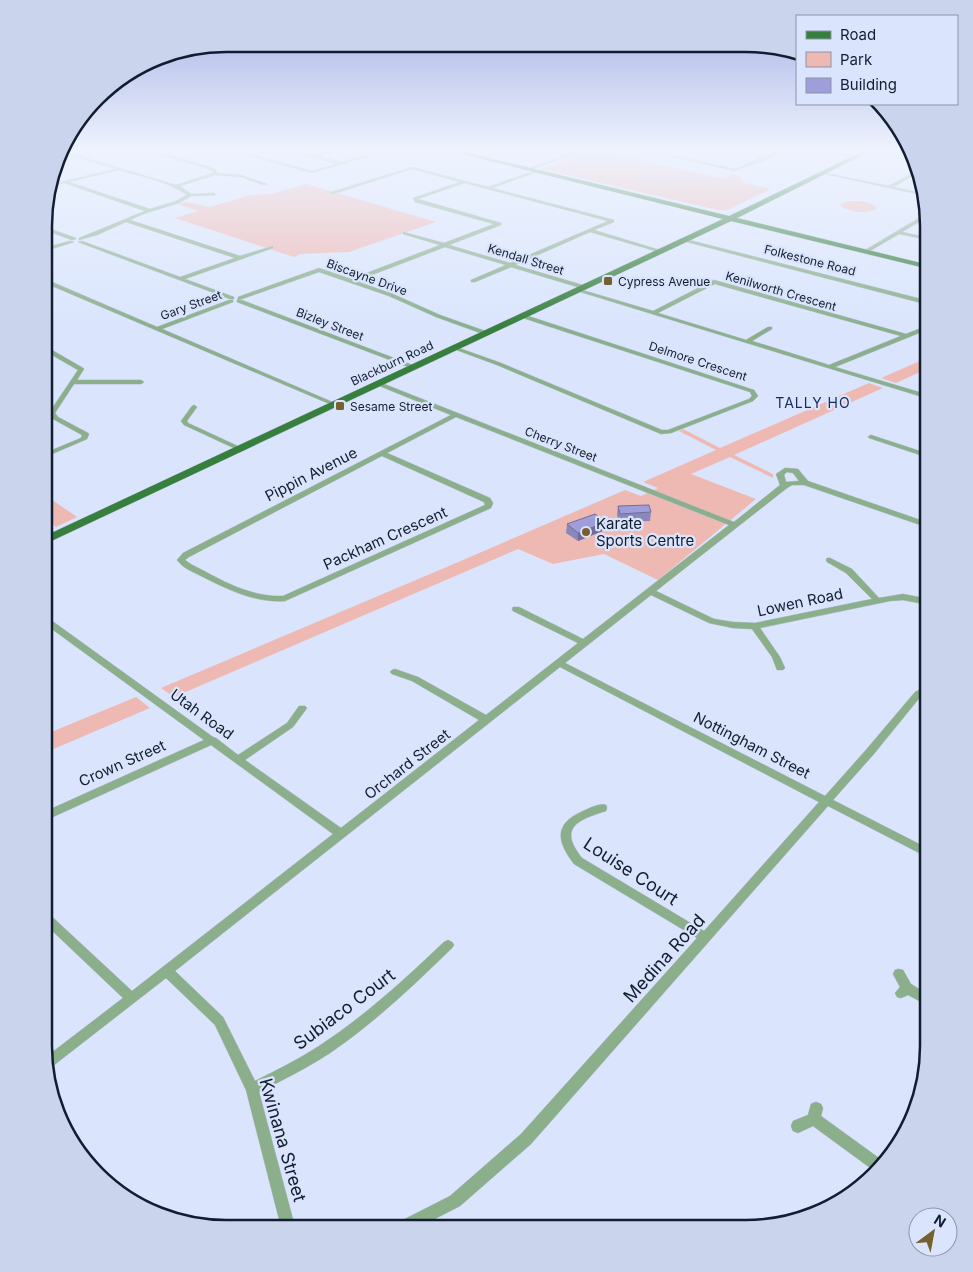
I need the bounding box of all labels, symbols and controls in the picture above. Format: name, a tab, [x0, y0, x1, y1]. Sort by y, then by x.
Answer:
legend	[796, 15, 958, 105]
text: Road	[840, 25, 876, 44]
text: Park	[840, 50, 873, 69]
text: Building	[840, 75, 897, 94]
street label: Kendall Street	[486, 240, 566, 278]
street label: Folkestone Road	[763, 241, 857, 279]
street label: Biscayne Drive	[325, 255, 409, 299]
street label: Kenilworth Crescent	[724, 268, 838, 314]
place label: Cypress Avenue	[618, 274, 710, 289]
marker: Cypress Avenue	[602, 275, 614, 287]
street label: Gary Street	[158, 287, 224, 323]
street label: Bizley Street	[294, 304, 366, 344]
street label: Blackburn Road	[348, 337, 436, 389]
street label: Delmore Crescent	[647, 338, 749, 384]
district label: TALLY HO	[775, 394, 851, 411]
place label: Sesame Street	[350, 399, 433, 414]
marker: Sesame Street	[334, 400, 346, 412]
street label: Cherry Street	[523, 423, 599, 465]
street label: Pippin Avenue	[262, 443, 360, 505]
street label: Packham Crescent	[320, 502, 450, 574]
place label: Karate Sports Centre	[596, 514, 694, 550]
marker: Karate Sports Centre	[580, 526, 592, 538]
street label: Lowen Road	[755, 584, 845, 620]
street label: Utah Road	[167, 685, 237, 743]
street label: Nottingham Street	[690, 707, 814, 783]
street label: Orchard Street	[360, 724, 454, 803]
street label: Crown Street	[76, 735, 168, 791]
street label: Louise Court	[580, 833, 682, 909]
street label: Medina Road	[619, 910, 709, 1006]
street label: Subiaco Court	[289, 964, 399, 1054]
street label: Kwinana Street	[255, 1076, 311, 1204]
north arrow	[908, 1207, 958, 1257]
text: N	[931, 1211, 949, 1231]

